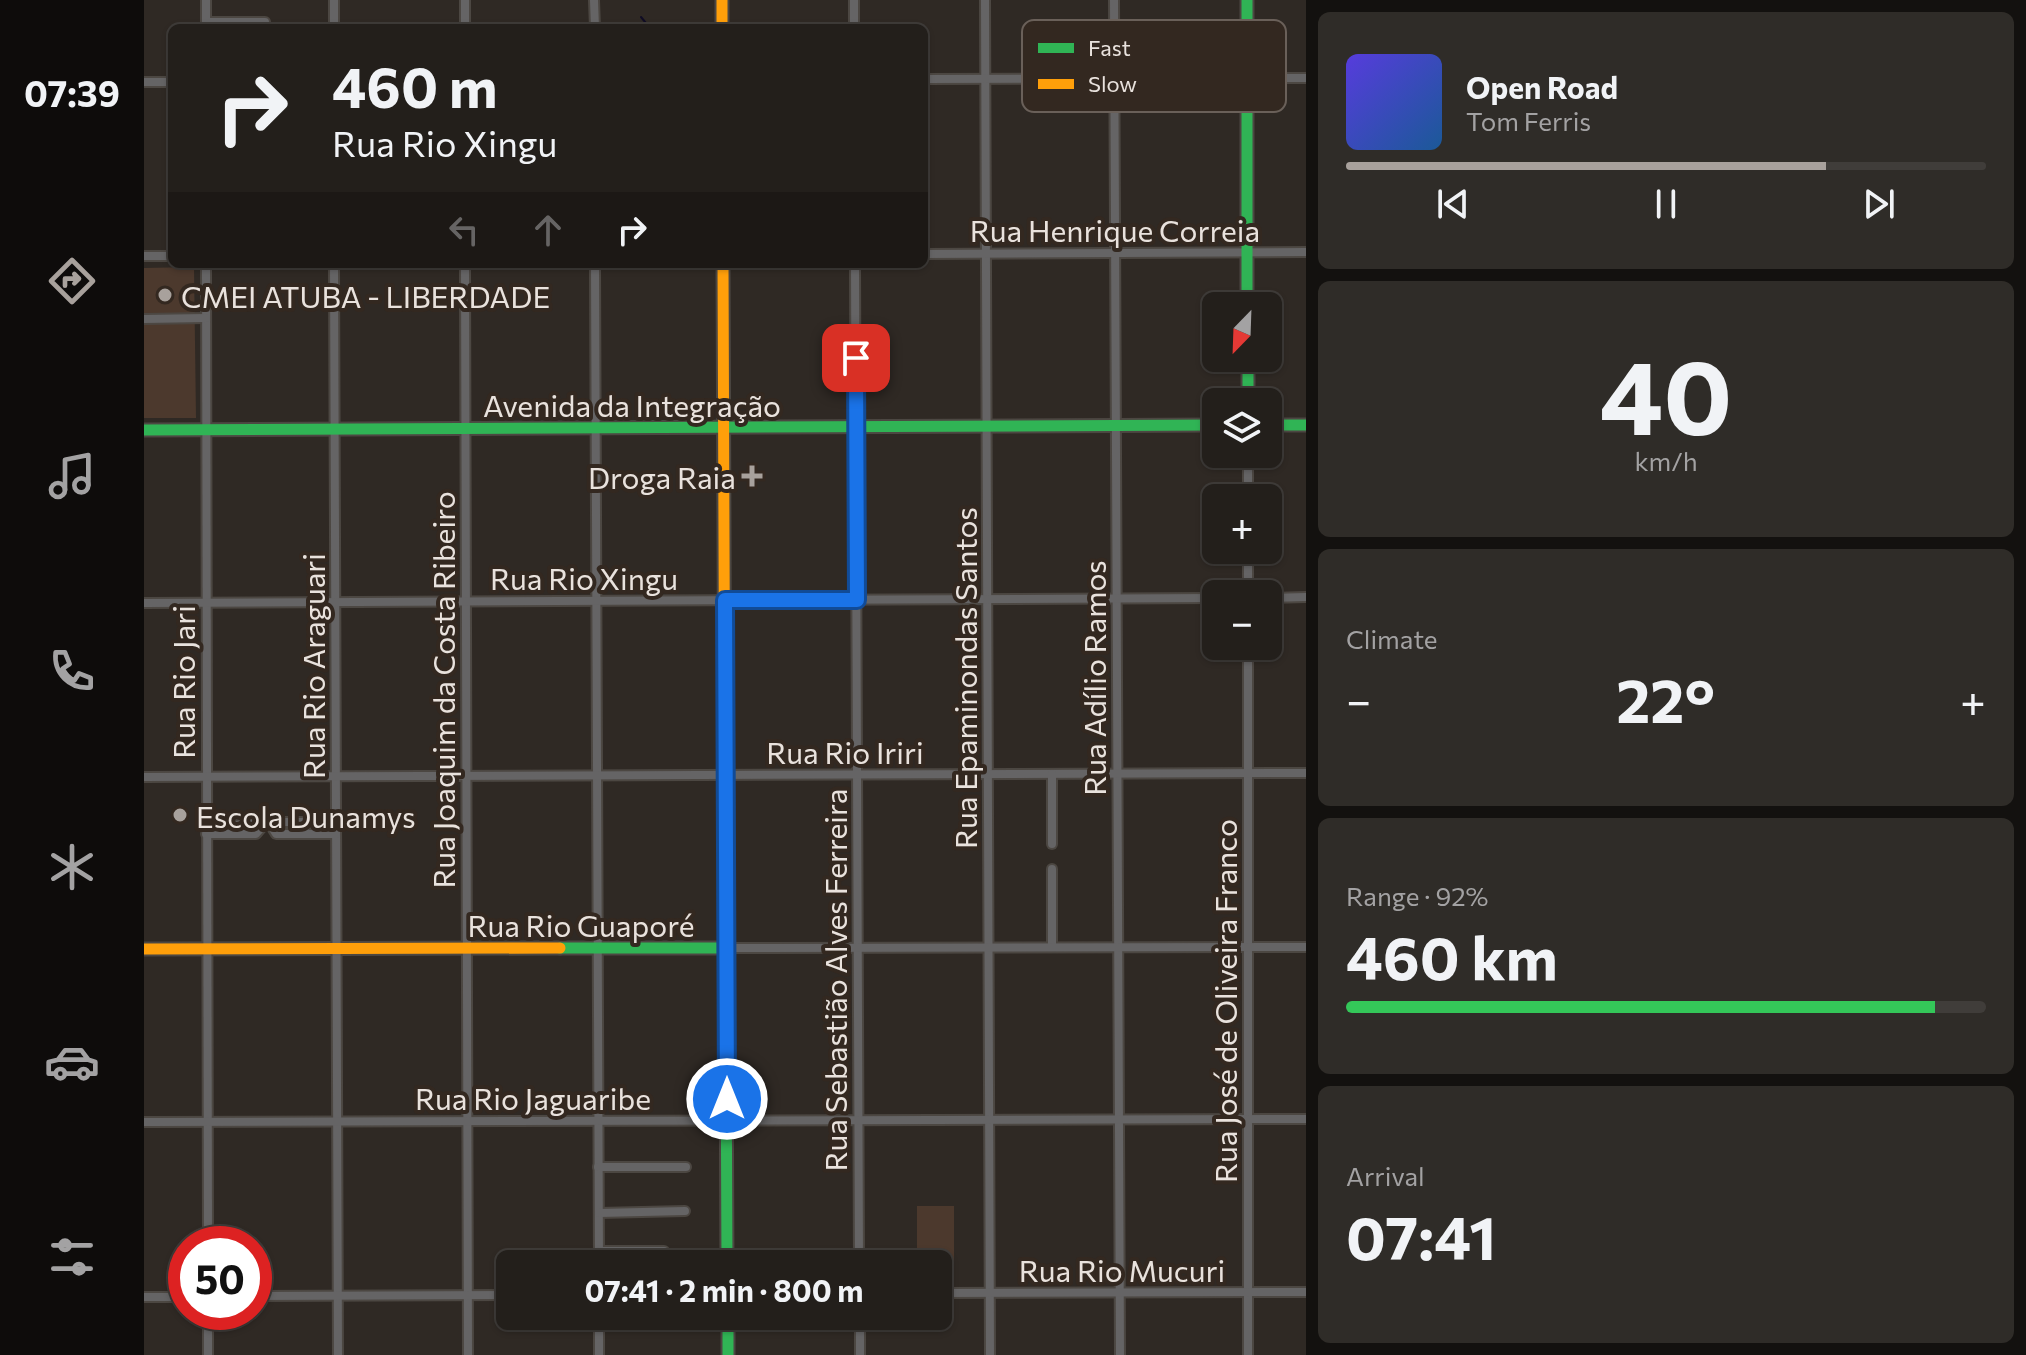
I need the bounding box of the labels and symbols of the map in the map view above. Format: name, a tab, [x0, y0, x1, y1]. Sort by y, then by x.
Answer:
legend	[1022, 20, 1286, 112]
text: Fast	[1088, 34, 1131, 61]
text: Slow	[1088, 70, 1137, 97]
street label: Rua Henrique Correia	[970, 211, 1260, 248]
place label: CMEI ATUBA - LIBERDADE	[181, 277, 550, 314]
marker: CMEI ATUBA - LIBERDADE	[156, 286, 174, 304]
north arrow	[1202, 292, 1282, 372]
pin	[822, 324, 890, 392]
street label: Avenida da Integração	[483, 386, 781, 423]
place label: Droga Raia	[588, 458, 736, 495]
marker: Droga Raia	[743, 467, 761, 485]
street label: Rua Joaquim da Costa Ribeiro	[424, 491, 461, 889]
street label: Rua Epaminondas Santos	[946, 507, 983, 849]
street label: Rua Rio Araguari	[294, 553, 331, 779]
street label: Rua Rio Xingu	[490, 559, 678, 596]
street label: Rua Adílio Ramos	[1075, 560, 1112, 796]
street label: Rua Rio Jari	[164, 605, 201, 759]
street label: Rua Rio Iriri	[766, 733, 924, 770]
street label: Rua Sebastião Alves Ferreira	[816, 789, 853, 1171]
place label: Escola Dunamys	[196, 797, 416, 834]
marker: Escola Dunamys	[171, 806, 189, 824]
street label: Rua José de Oliveira Franco	[1206, 819, 1243, 1183]
street label: Rua Rio Guaporé	[467, 906, 695, 943]
position arrow	[685, 1057, 769, 1141]
street label: Rua Rio Jaguaribe	[415, 1079, 651, 1116]
speed limit sign: 50	[168, 1226, 272, 1330]
street label: Rua Rio Mucuri	[1019, 1251, 1225, 1288]

